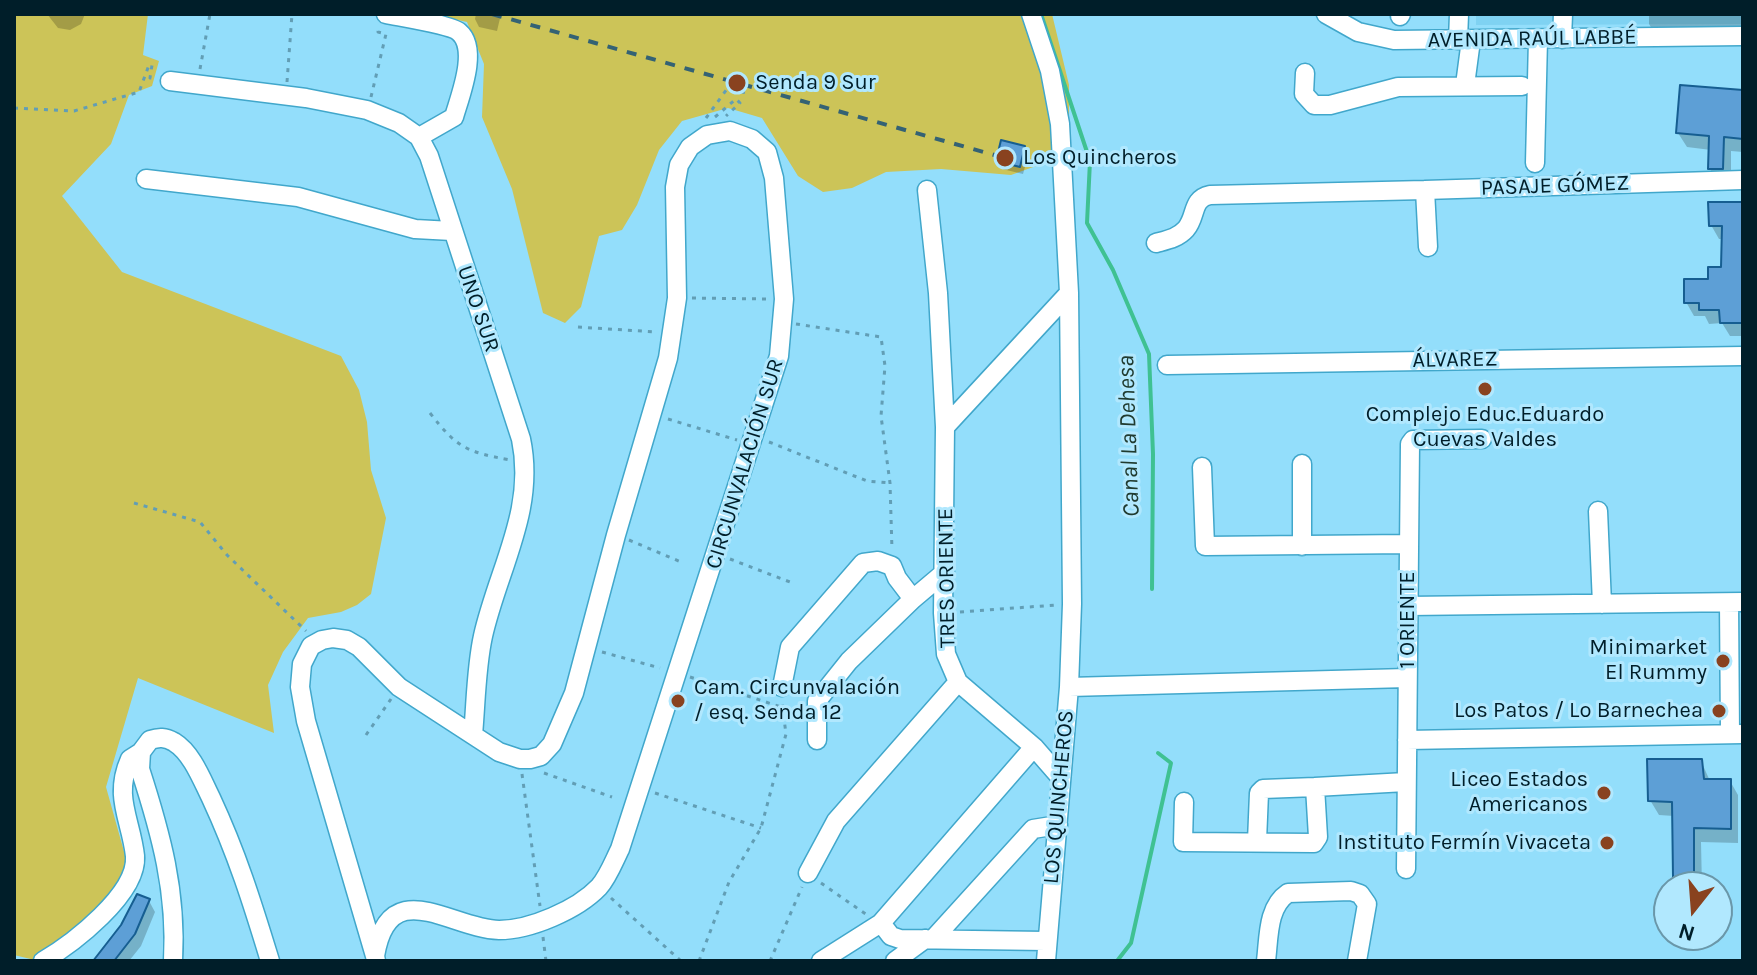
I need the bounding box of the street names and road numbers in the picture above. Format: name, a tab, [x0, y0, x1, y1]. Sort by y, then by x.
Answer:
street label: AVENIDA RAÚL LABBÉ	[1427, 24, 1637, 54]
street label: PASAJE GÓMEZ	[1480, 170, 1630, 202]
street label: UNO SUR	[451, 262, 505, 356]
street label: ÁLVAREZ	[1412, 346, 1498, 374]
street label: CIRCUNVALACIÓN SUR	[700, 356, 790, 572]
street label: TRES ORIENTE	[933, 508, 961, 648]
street label: 1 ORIENTE	[1395, 571, 1421, 669]
street label: LOS QUINCHEROS	[1038, 709, 1080, 885]

